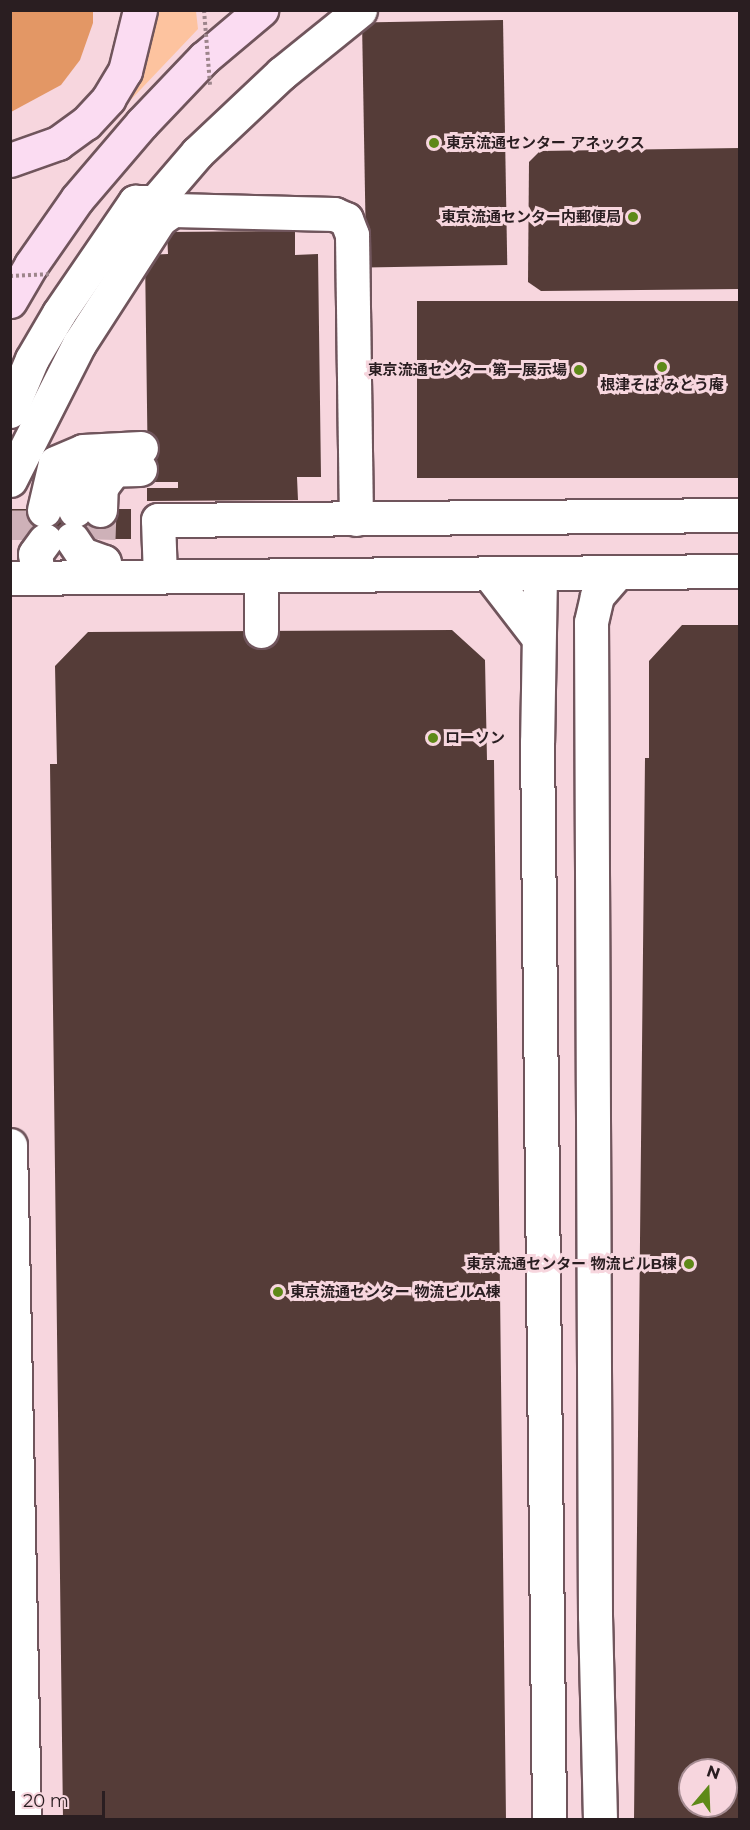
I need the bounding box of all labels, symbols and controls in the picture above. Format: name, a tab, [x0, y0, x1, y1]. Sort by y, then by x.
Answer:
place label: 東京流通センター アネックス	[446, 134, 645, 152]
marker: 東京流通センター アネックス	[427, 136, 441, 150]
place label: 東京流通センター内郵便局	[441, 208, 621, 226]
marker: 東京流通センター内郵便局	[626, 210, 640, 224]
marker: 根津そば みとう庵	[655, 360, 669, 374]
place label: 東京流通センター 第一展示場	[368, 361, 567, 379]
marker: 東京流通センター 第一展示場	[572, 363, 586, 377]
place label: 根津そば みとう庵	[600, 376, 724, 394]
place label: ローソン	[445, 729, 505, 747]
marker: ローソン	[426, 731, 440, 745]
place label: 東京流通センター 物流ビルB棟	[466, 1255, 677, 1273]
marker: 東京流通センター 物流ビルB棟	[682, 1257, 696, 1271]
place label: 東京流通センター 物流ビルA棟	[290, 1283, 501, 1301]
marker: 東京流通センター 物流ビルA棟	[271, 1285, 285, 1299]
north arrow	[678, 1758, 738, 1818]
text: N	[704, 1761, 723, 1783]
scale bar	[15, 1779, 108, 1817]
text: 20 m	[23, 1790, 69, 1812]

